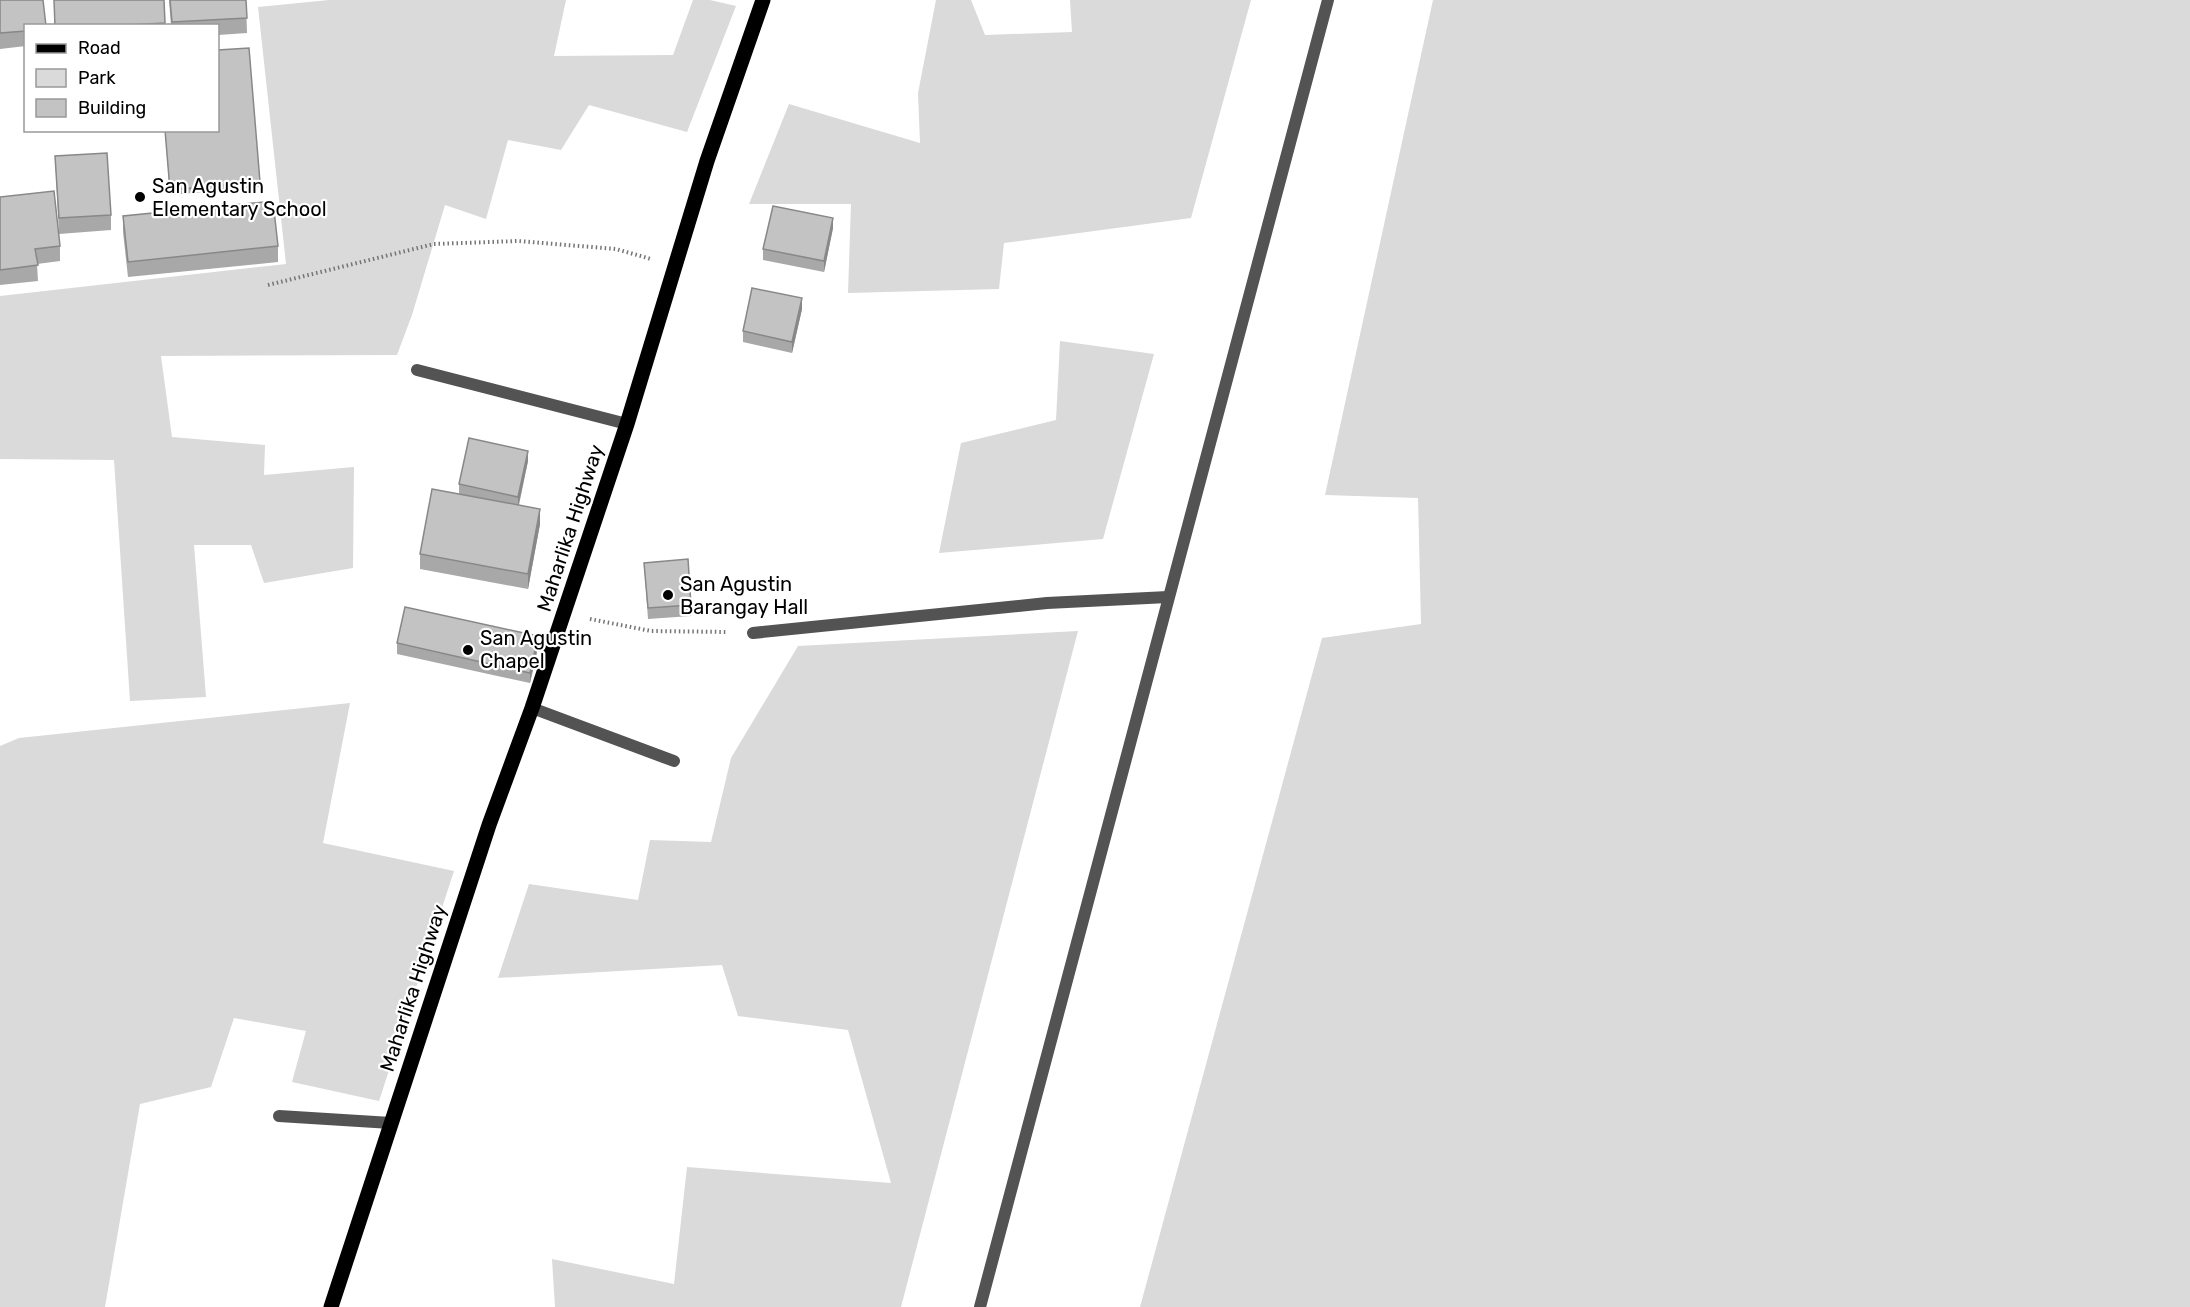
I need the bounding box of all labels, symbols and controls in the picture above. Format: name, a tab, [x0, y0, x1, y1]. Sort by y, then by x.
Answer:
legend	[24, 24, 219, 132]
text: Road	[78, 37, 121, 59]
text: Park	[78, 67, 116, 89]
text: Building	[78, 97, 146, 119]
place label: San Agustin Elementary School	[152, 174, 327, 221]
marker: San Agustin Elementary School	[133, 190, 147, 204]
street label: Maharlika Highway	[532, 441, 608, 615]
place label: San Agustin Barangay Hall	[680, 572, 808, 619]
marker: San Agustin Barangay Hall	[661, 588, 675, 602]
place label: San Agustin Chapel	[480, 626, 592, 673]
marker: San Agustin Chapel	[461, 643, 475, 657]
street label: Maharlika Highway	[375, 901, 451, 1075]

